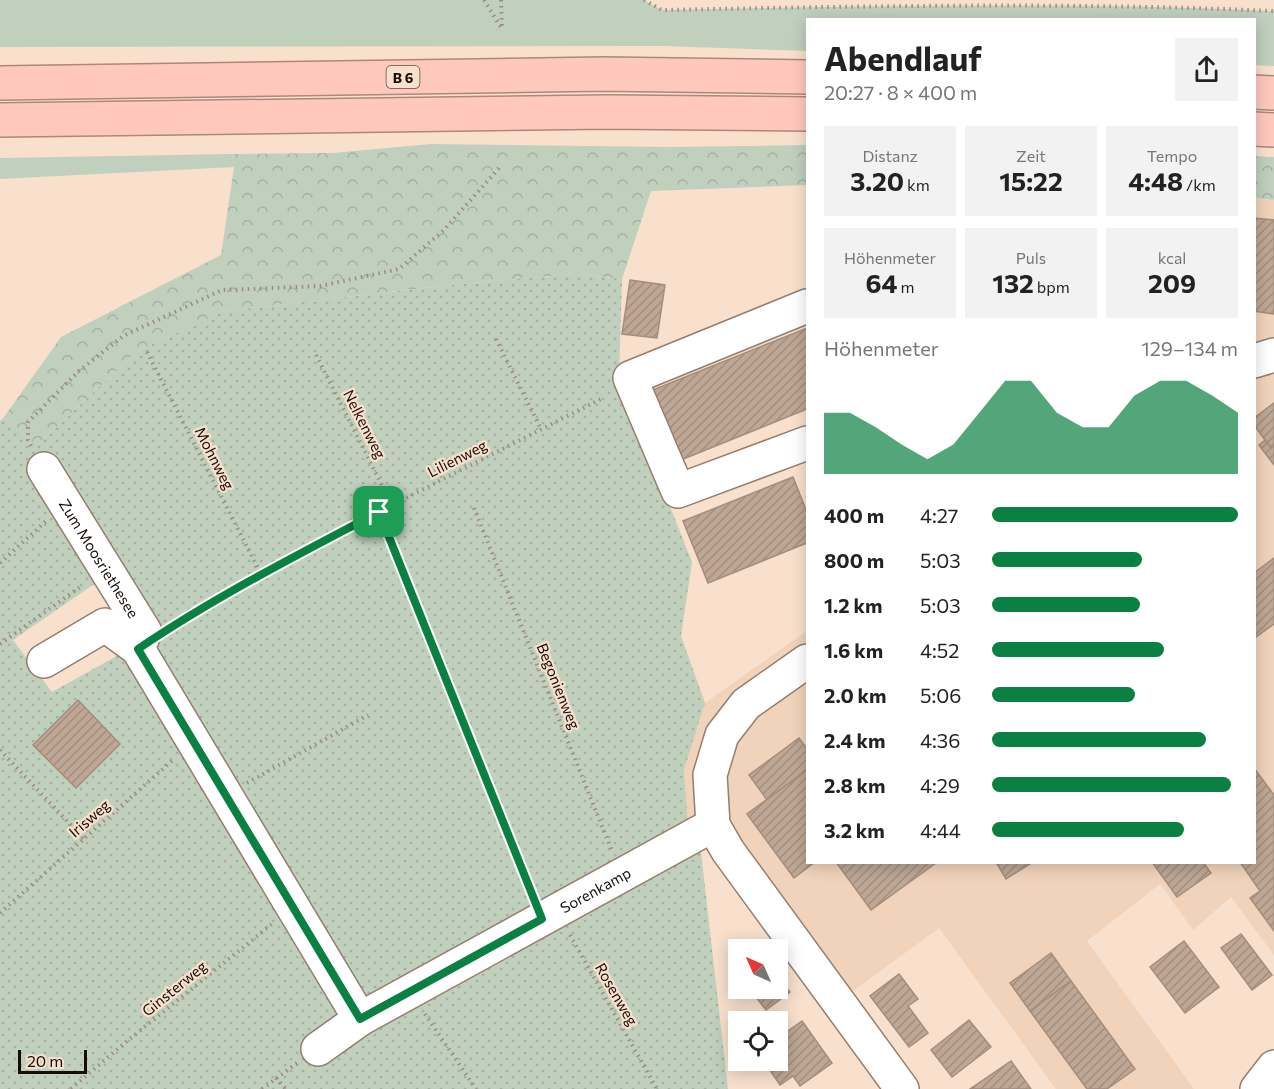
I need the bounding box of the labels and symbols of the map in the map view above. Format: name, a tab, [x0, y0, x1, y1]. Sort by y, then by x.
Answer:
road number: B 6	[386, 66, 420, 88]
street label: Nelkenweg	[340, 387, 390, 461]
street label: Mohnweg	[192, 424, 238, 492]
street label: Lilienweg	[424, 435, 490, 481]
pin	[353, 486, 404, 537]
street label: Zum Moosriethesee	[56, 496, 143, 621]
street label: Begonienweg	[534, 640, 584, 732]
street label: Irisweg	[65, 795, 113, 841]
street label: Sorenkamp	[557, 863, 634, 916]
north arrow	[728, 939, 788, 999]
street label: Ginsterweg	[138, 956, 210, 1020]
street label: Rosenweg	[592, 959, 642, 1029]
scale bar	[18, 1047, 87, 1074]

